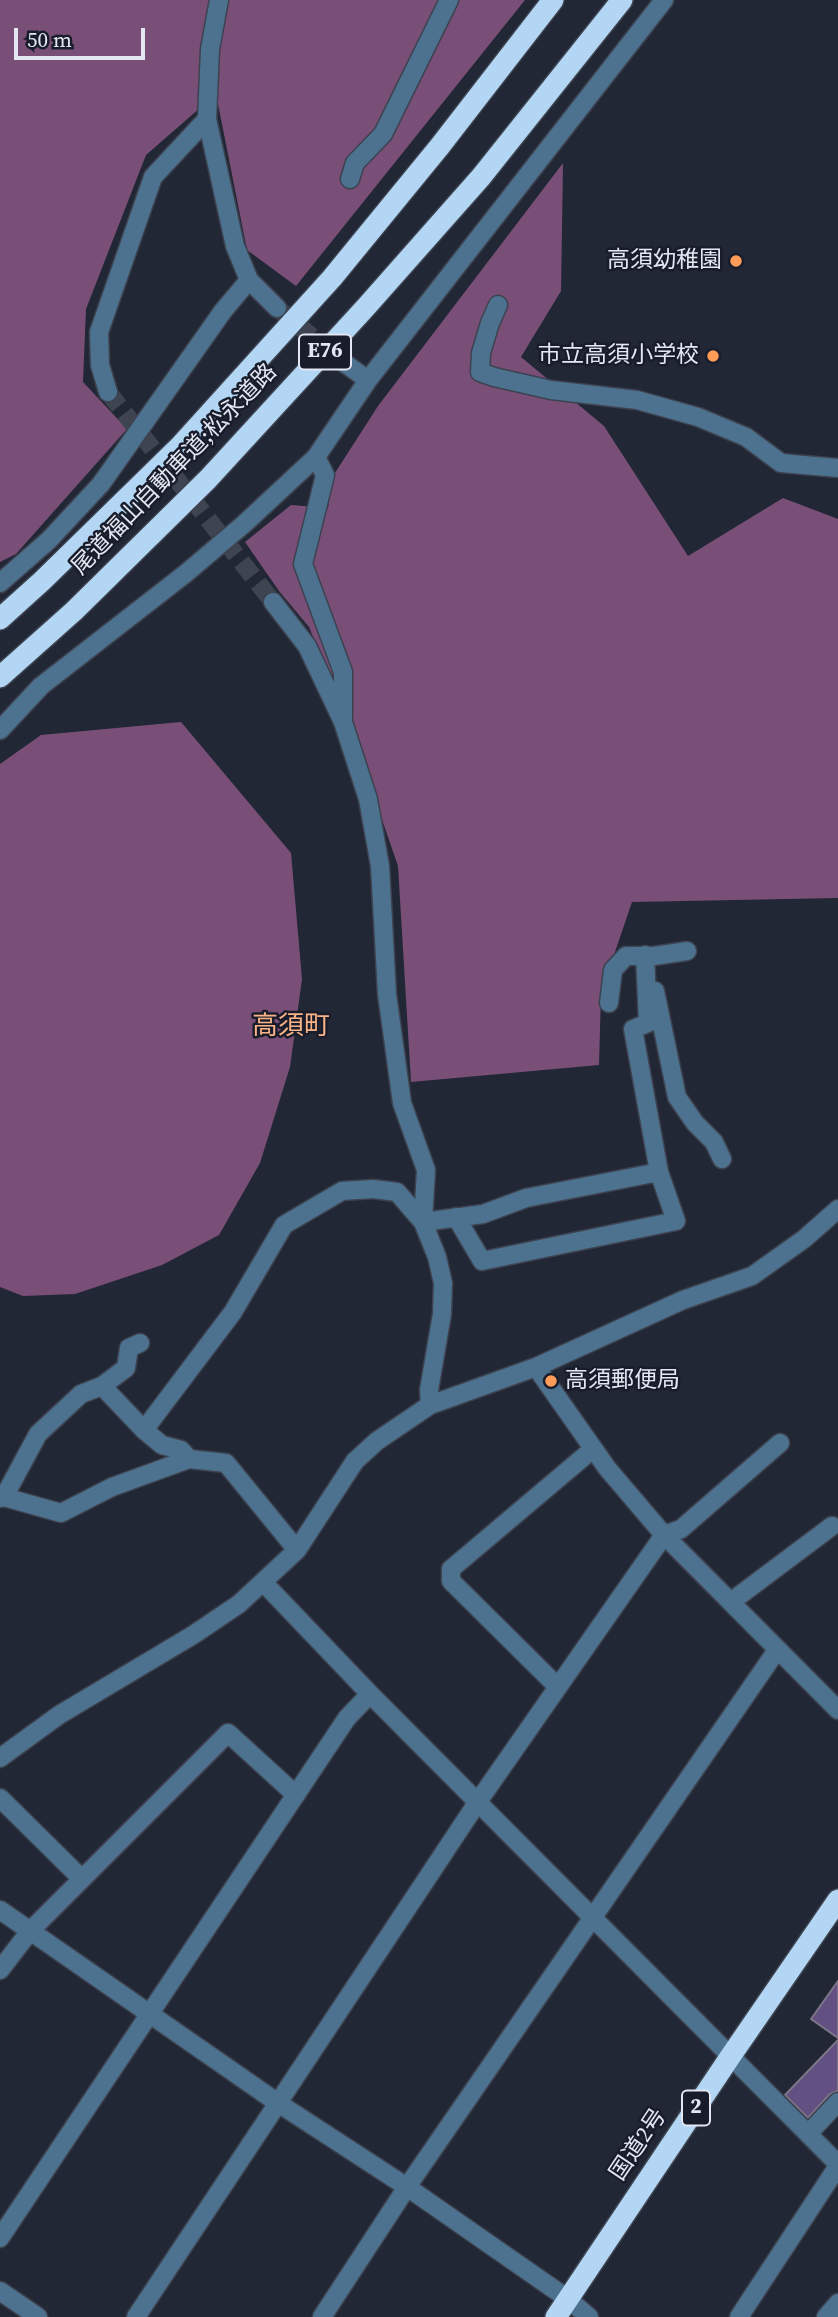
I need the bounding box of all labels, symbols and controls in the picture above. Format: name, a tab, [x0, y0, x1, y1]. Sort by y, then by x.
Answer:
scale bar	[18, 14, 149, 58]
text: 50 m	[27, 25, 72, 54]
place label: 高須幼稚園	[607, 247, 722, 275]
marker: 高須幼稚園	[728, 253, 744, 269]
road number: E76	[299, 334, 351, 370]
place label: 市立高須小学校	[538, 342, 699, 370]
marker: 市立高須小学校	[705, 348, 721, 364]
street label: 尾道福山自動車道;松永道路	[67, 359, 283, 581]
district label: 高須町	[252, 1011, 330, 1043]
place label: 高須郵便局	[565, 1367, 680, 1395]
marker: 高須郵便局	[543, 1373, 559, 1389]
road number: 2	[682, 2090, 710, 2126]
street label: 国道2号	[605, 2104, 673, 2186]

